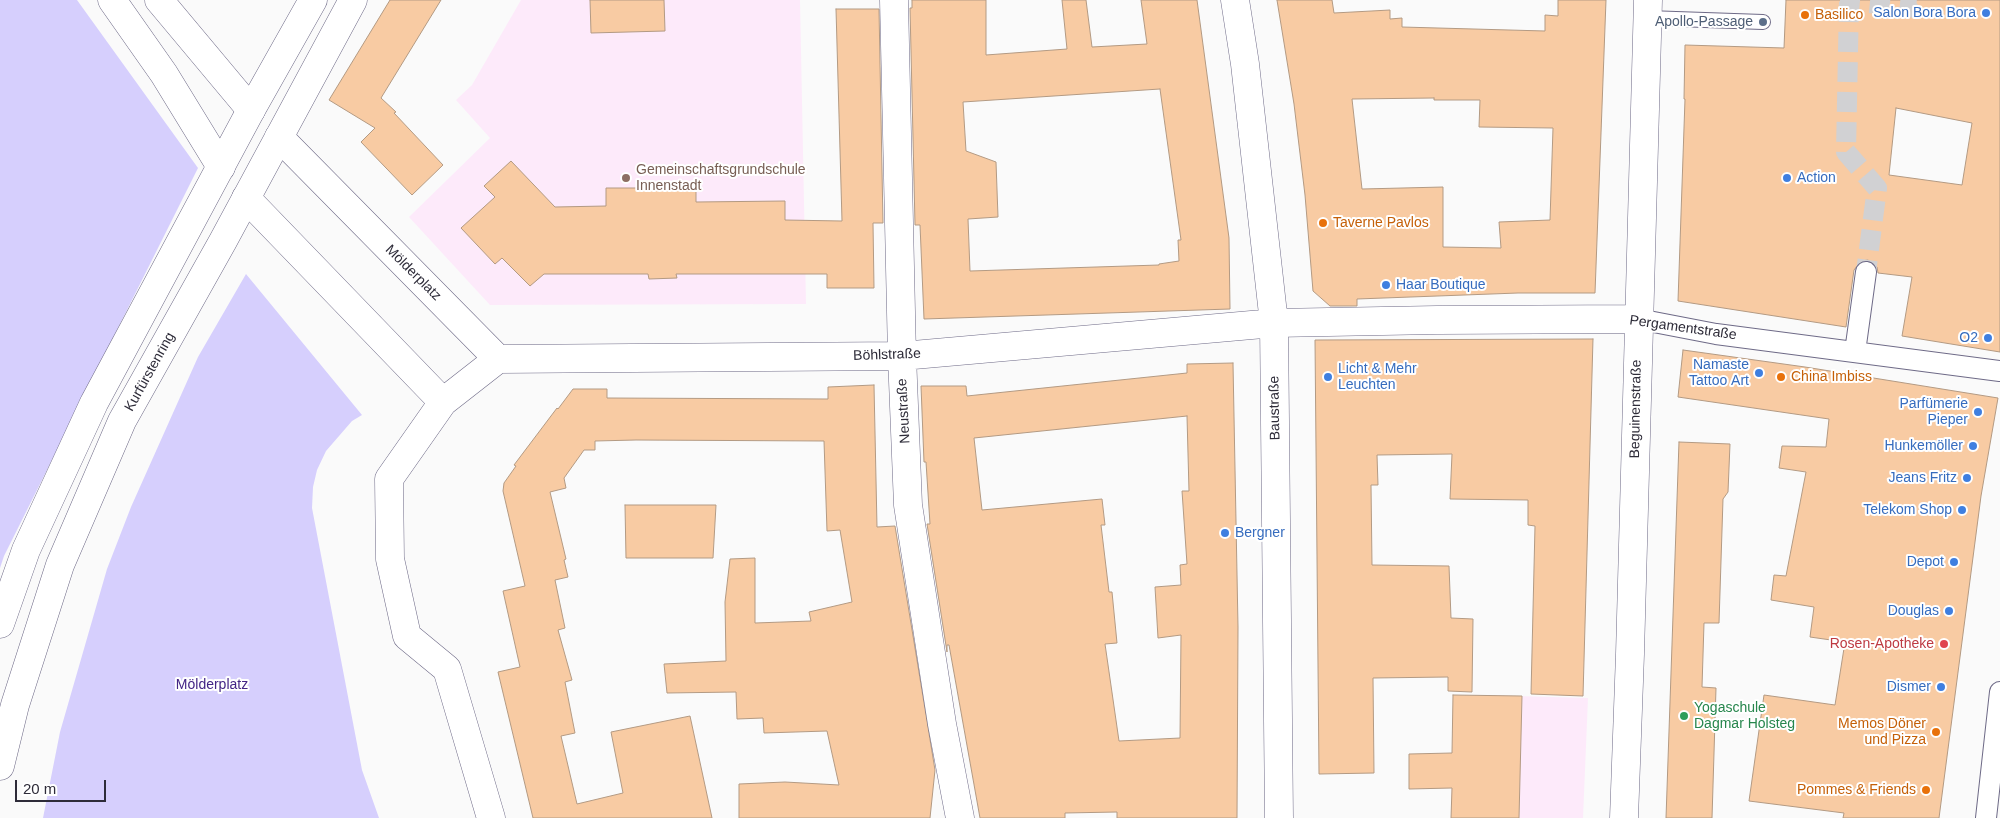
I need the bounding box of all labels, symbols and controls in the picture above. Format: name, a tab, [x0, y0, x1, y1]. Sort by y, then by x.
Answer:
place label: Salon Bora Bora	[1873, 5, 1976, 21]
place label: Basilico	[1815, 7, 1863, 23]
marker: Salon Bora Bora	[1980, 7, 1992, 19]
marker: Basilico	[1799, 9, 1811, 21]
place label: Apollo-Passage	[1655, 14, 1753, 30]
marker: Apollo-Passage	[1757, 16, 1769, 28]
place label: Gemeinschaftsgrundschule Innenstadt	[636, 162, 806, 194]
place label: Action	[1797, 170, 1836, 186]
marker: Gemeinschaftsgrundschule Innenstadt	[620, 172, 632, 184]
marker: Action	[1781, 172, 1793, 184]
place label: Taverne Pavlos	[1333, 215, 1429, 231]
marker: Taverne Pavlos	[1317, 217, 1329, 229]
street label: Mölderplatz	[381, 241, 445, 305]
place label: Haar Boutique	[1396, 277, 1486, 293]
marker: Haar Boutique	[1380, 279, 1392, 291]
street label: Pergamentstraße	[1628, 312, 1738, 344]
street label: Kurfürstenring	[121, 329, 179, 415]
place label: O2	[1959, 330, 1978, 346]
marker: O2	[1982, 332, 1994, 344]
street label: Böhlstraße	[853, 345, 921, 365]
place label: Namaste Tattoo Art	[1689, 357, 1749, 390]
street label: Beguinenstraße	[1627, 359, 1645, 459]
place label: Licht & Mehr Leuchten	[1338, 361, 1417, 394]
marker: Namaste Tattoo Art	[1753, 367, 1765, 379]
place label: China Imbiss	[1791, 369, 1872, 385]
marker: Licht & Mehr Leuchten	[1322, 371, 1334, 383]
marker: China Imbiss	[1775, 371, 1787, 383]
street label: Baustraße	[1266, 376, 1284, 440]
street label: Neustraße	[894, 378, 914, 444]
place label: Parfümerie Pieper	[1900, 396, 1968, 428]
marker: Parfümerie Pieper	[1972, 406, 1984, 418]
place label: Hunkemöller	[1884, 438, 1963, 454]
marker: Hunkemöller	[1967, 440, 1979, 452]
place label: Jeans Fritz	[1889, 470, 1957, 486]
marker: Jeans Fritz	[1961, 472, 1973, 484]
place label: Telekom Shop	[1863, 502, 1952, 518]
marker: Telekom Shop	[1956, 504, 1968, 516]
place label: Bergner	[1235, 525, 1285, 541]
marker: Bergner	[1219, 527, 1231, 539]
place label: Depot	[1907, 554, 1944, 570]
marker: Depot	[1948, 556, 1960, 568]
place label: Douglas	[1888, 603, 1939, 619]
marker: Douglas	[1943, 605, 1955, 617]
place label: Rosen-Apotheke	[1830, 636, 1934, 652]
marker: Rosen-Apotheke	[1938, 638, 1950, 650]
park label: Mölderplatz	[176, 677, 248, 693]
place label: Dismer	[1887, 679, 1931, 695]
marker: Dismer	[1935, 681, 1947, 693]
place label: Yogaschule Dagmar Holsteg	[1694, 700, 1795, 732]
marker: Yogaschule Dagmar Holsteg	[1678, 710, 1690, 722]
place label: Memos Döner und Pizza	[1838, 716, 1926, 749]
marker: Memos Döner und Pizza	[1930, 726, 1942, 738]
scale bar	[18, 770, 109, 802]
text: 20 m	[23, 780, 56, 797]
place label: Pommes & Friends	[1797, 782, 1916, 798]
marker: Pommes & Friends	[1920, 784, 1932, 796]

